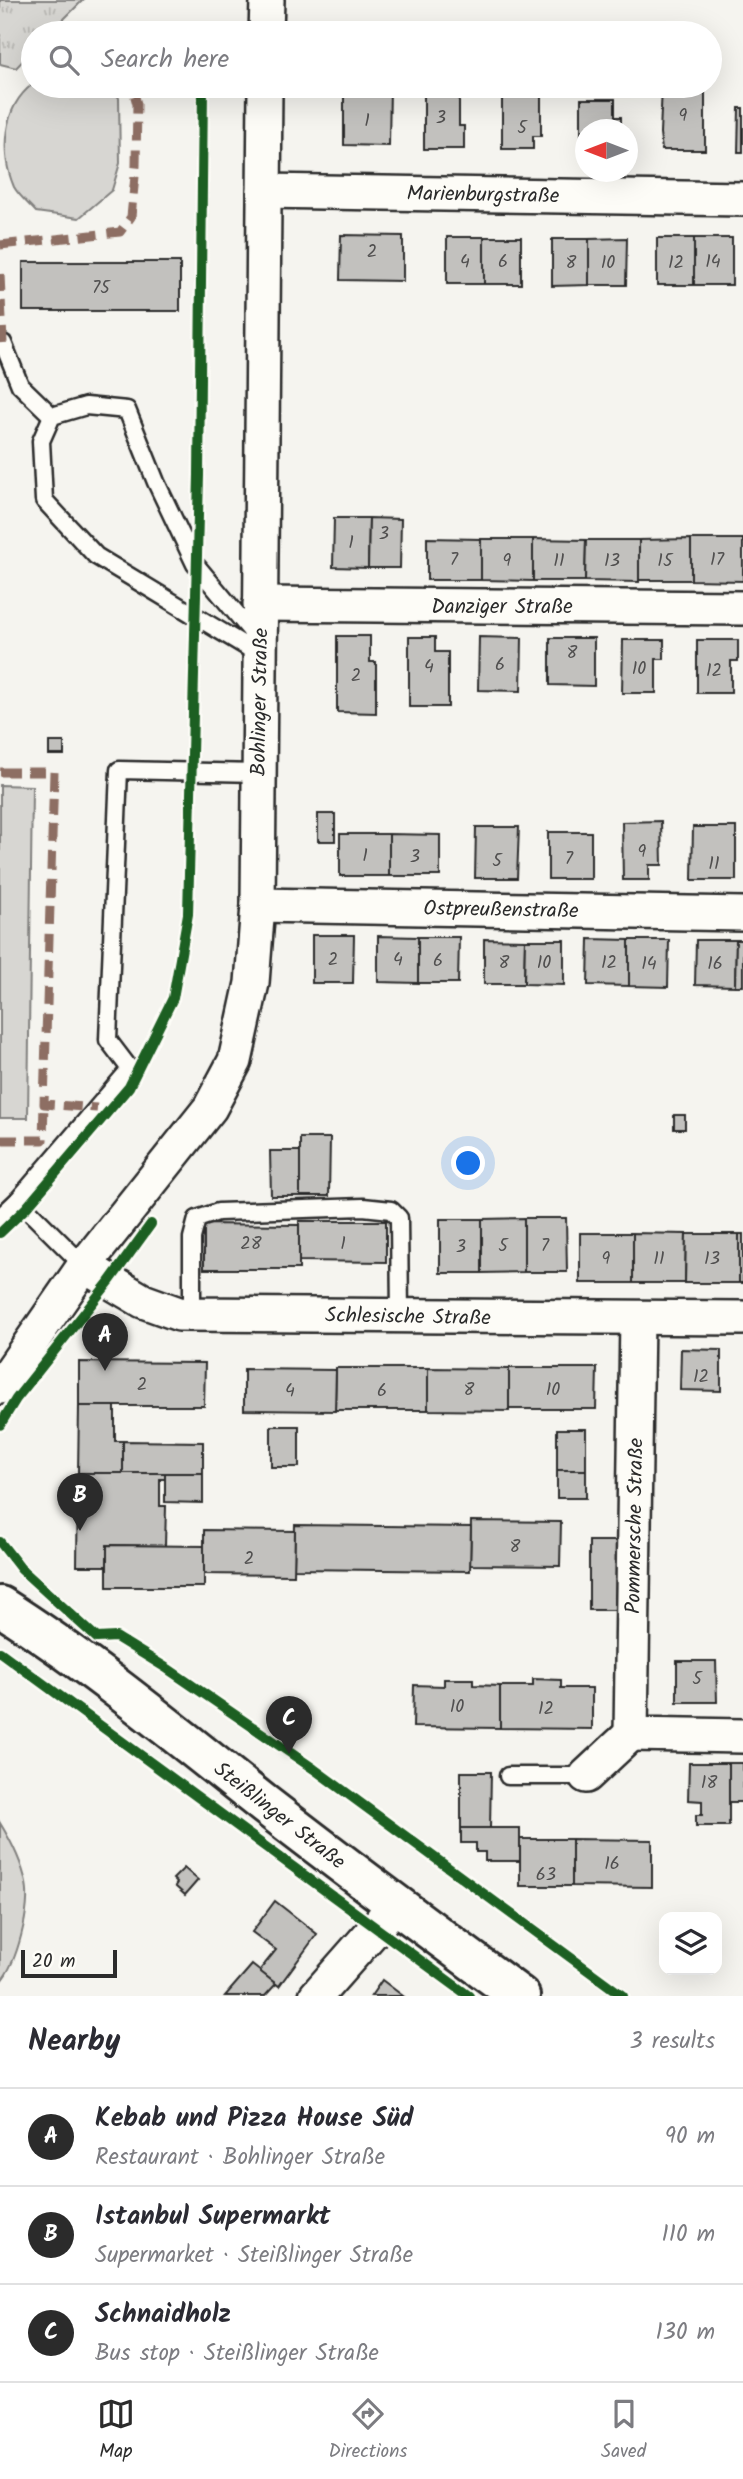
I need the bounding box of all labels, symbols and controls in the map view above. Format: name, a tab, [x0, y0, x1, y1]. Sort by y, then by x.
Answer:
search box	[21, 21, 722, 98]
text: Search here	[101, 39, 229, 81]
icon: search	[45, 41, 83, 79]
house number: 9	[679, 102, 688, 131]
house number: 3	[436, 104, 446, 133]
house number: 1	[364, 107, 370, 136]
house number: 5	[517, 114, 528, 143]
north arrow	[575, 119, 638, 182]
street label: Marienburgstraße	[406, 178, 560, 213]
house number: 2	[367, 238, 377, 267]
house number: 4	[460, 248, 470, 277]
house number: 6	[498, 248, 508, 277]
house number: 14	[705, 248, 721, 277]
house number: 8	[566, 249, 577, 278]
house number: 10	[601, 249, 615, 278]
house number: 12	[668, 249, 684, 278]
house number: 75	[92, 274, 111, 303]
house number: 3	[379, 520, 389, 549]
house number: 1	[348, 529, 354, 558]
house number: 7	[450, 546, 459, 575]
house number: 17	[710, 546, 725, 575]
house number: 9	[503, 547, 512, 576]
house number: 11	[553, 547, 565, 576]
house number: 13	[604, 547, 620, 576]
house number: 15	[657, 547, 674, 576]
street label: Danziger Straße	[431, 591, 573, 624]
street label: Bohlinger Straße	[243, 627, 278, 776]
house number: 8	[567, 639, 578, 668]
house number: 6	[495, 651, 505, 680]
house number: 4	[424, 653, 434, 682]
house number: 10	[632, 655, 646, 684]
house number: 12	[706, 657, 722, 686]
house number: 2	[351, 662, 361, 691]
house number: 9	[638, 838, 647, 867]
house number: 1	[362, 842, 368, 871]
house number: 3	[410, 843, 420, 872]
house number: 7	[565, 845, 574, 874]
house number: 5	[492, 847, 503, 876]
house number: 11	[708, 850, 720, 879]
street label: Ostpreußenstraße	[423, 893, 579, 928]
house number: 2	[328, 946, 338, 975]
house number: 4	[393, 946, 403, 975]
house number: 6	[433, 947, 443, 976]
house number: 8	[499, 949, 510, 978]
house number: 10	[537, 949, 551, 978]
house number: 12	[601, 949, 617, 978]
house number: 14	[641, 950, 657, 979]
house number: 16	[707, 950, 723, 979]
your location	[451, 1146, 485, 1180]
house number: 28	[240, 1230, 262, 1259]
house number: 1	[340, 1230, 346, 1259]
house number: 5	[498, 1232, 509, 1261]
house number: 7	[541, 1232, 550, 1261]
house number: 3	[456, 1233, 466, 1262]
house number: 9	[602, 1245, 611, 1274]
house number: 11	[653, 1245, 665, 1274]
house number: 13	[704, 1245, 720, 1274]
street label: Schlesische Straße	[325, 1300, 492, 1335]
pin: A	[82, 1313, 128, 1371]
house number: 12	[693, 1363, 709, 1392]
house number: 2	[137, 1371, 147, 1400]
house number: 8	[464, 1376, 475, 1405]
house number: 10	[546, 1376, 560, 1405]
house number: 4	[285, 1377, 295, 1406]
house number: 6	[377, 1377, 387, 1406]
street label: Pommersche Straße	[617, 1437, 654, 1614]
pin: B	[57, 1473, 103, 1531]
house number: 8	[510, 1533, 521, 1562]
house number: 2	[244, 1545, 254, 1574]
house number: 5	[692, 1665, 703, 1694]
house number: 10	[450, 1693, 464, 1722]
house number: 12	[538, 1695, 554, 1724]
pin: C	[266, 1696, 312, 1754]
street label: Steißlinger Straße	[206, 1754, 353, 1879]
house number: 18	[701, 1769, 717, 1798]
house number: 16	[604, 1850, 620, 1879]
house number: 63	[536, 1861, 556, 1890]
map controls	[659, 1912, 722, 1975]
button: layers	[659, 1912, 722, 1975]
scale bar	[21, 1947, 117, 1979]
text: 20 m	[32, 1947, 75, 1977]
text: Nearby	[28, 2018, 120, 2066]
text: 3 results	[629, 2024, 715, 2060]
text: Kebab und Pizza House Süd	[95, 2098, 414, 2140]
text: A	[44, 2119, 58, 2155]
text: 90 m	[665, 2119, 715, 2155]
text: Restaurant · Bohlinger Straße	[95, 2140, 385, 2176]
text: Istanbul Supermarkt	[95, 2196, 330, 2238]
text: B	[44, 2217, 58, 2253]
text: 110 m	[662, 2217, 715, 2253]
text: Supermarket · Steißlinger Straße	[95, 2238, 413, 2274]
text: Schnaidholz	[95, 2294, 231, 2336]
text: C	[44, 2315, 58, 2351]
text: 130 m	[656, 2315, 715, 2351]
text: Bus stop · Steißlinger Straße	[95, 2336, 379, 2372]
tab: Map	[97, 2395, 135, 2467]
tab: Directions	[329, 2395, 407, 2467]
tab: Saved	[601, 2395, 646, 2467]

